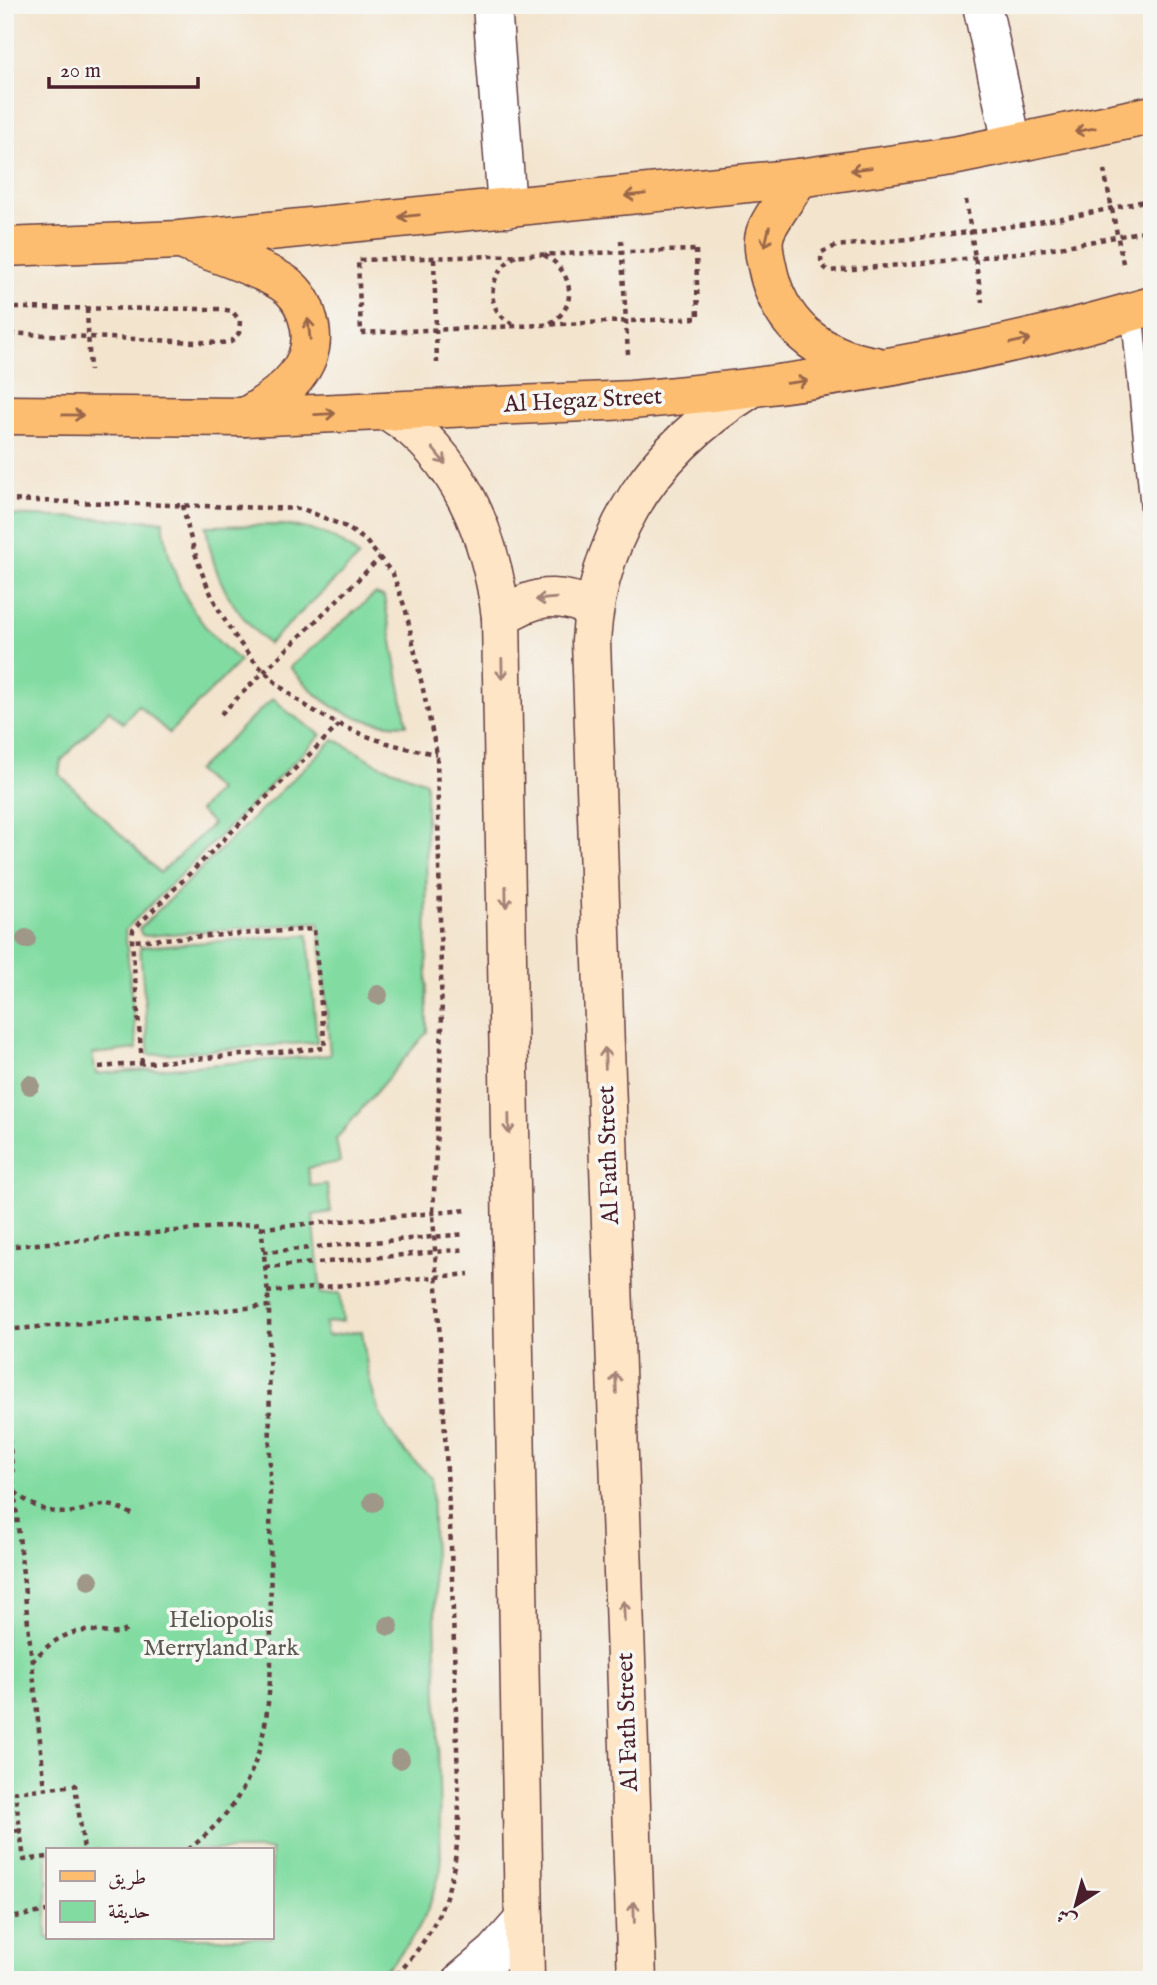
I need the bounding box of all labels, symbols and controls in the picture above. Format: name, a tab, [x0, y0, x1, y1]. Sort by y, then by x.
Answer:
scale bar	[49, 46, 198, 90]
text: 20 m	[60, 58, 101, 85]
one-way arrow	[1074, 123, 1097, 137]
one-way arrow	[850, 163, 873, 176]
one-way arrow	[624, 188, 647, 201]
one-way arrow	[398, 210, 421, 223]
one-way arrow	[760, 226, 773, 248]
one-way arrow	[302, 318, 315, 341]
one-way arrow	[1008, 334, 1031, 347]
one-way arrow	[785, 376, 807, 389]
street label: Al Hegaz Street	[502, 381, 663, 421]
one-way arrow	[314, 407, 337, 420]
one-way arrow	[62, 408, 85, 422]
one-way arrow	[431, 447, 446, 465]
one-way arrow	[535, 593, 558, 606]
one-way arrow	[495, 658, 509, 681]
one-way arrow	[499, 885, 513, 908]
one-way arrow	[599, 1047, 612, 1070]
street label: Al Fath Street	[591, 1085, 627, 1226]
one-way arrow	[503, 1113, 516, 1136]
one-way arrow	[610, 1372, 623, 1395]
one-way arrow	[618, 1599, 631, 1622]
park label: Heliopolis Merryland Park	[143, 1605, 299, 1664]
street label: Al Fath Street	[610, 1652, 646, 1793]
legend	[46, 1848, 273, 1940]
text: طريق	[108, 1865, 146, 1892]
north arrow	[1042, 1870, 1112, 1940]
text: حديقة	[108, 1899, 151, 1926]
one-way arrow	[628, 1900, 641, 1923]
text: ش	[1053, 1902, 1082, 1932]

